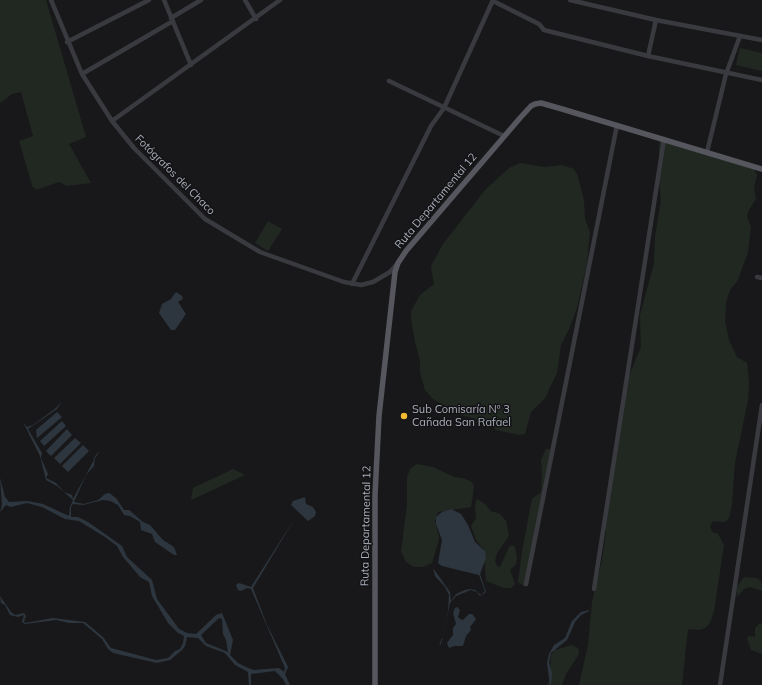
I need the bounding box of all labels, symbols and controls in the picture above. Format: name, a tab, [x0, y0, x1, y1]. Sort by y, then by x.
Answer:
street label: Fotógrafos del Chaco	[132, 132, 218, 218]
street label: Ruta Departamental 12	[392, 151, 480, 251]
place label: Sub Comisaría Nº 3 Cañada San Rafael	[412, 403, 511, 429]
marker: Sub Comisaría Nº 3 Cañada San Rafael	[399, 411, 409, 421]
street label: Ruta Departamental 12	[358, 466, 374, 586]

